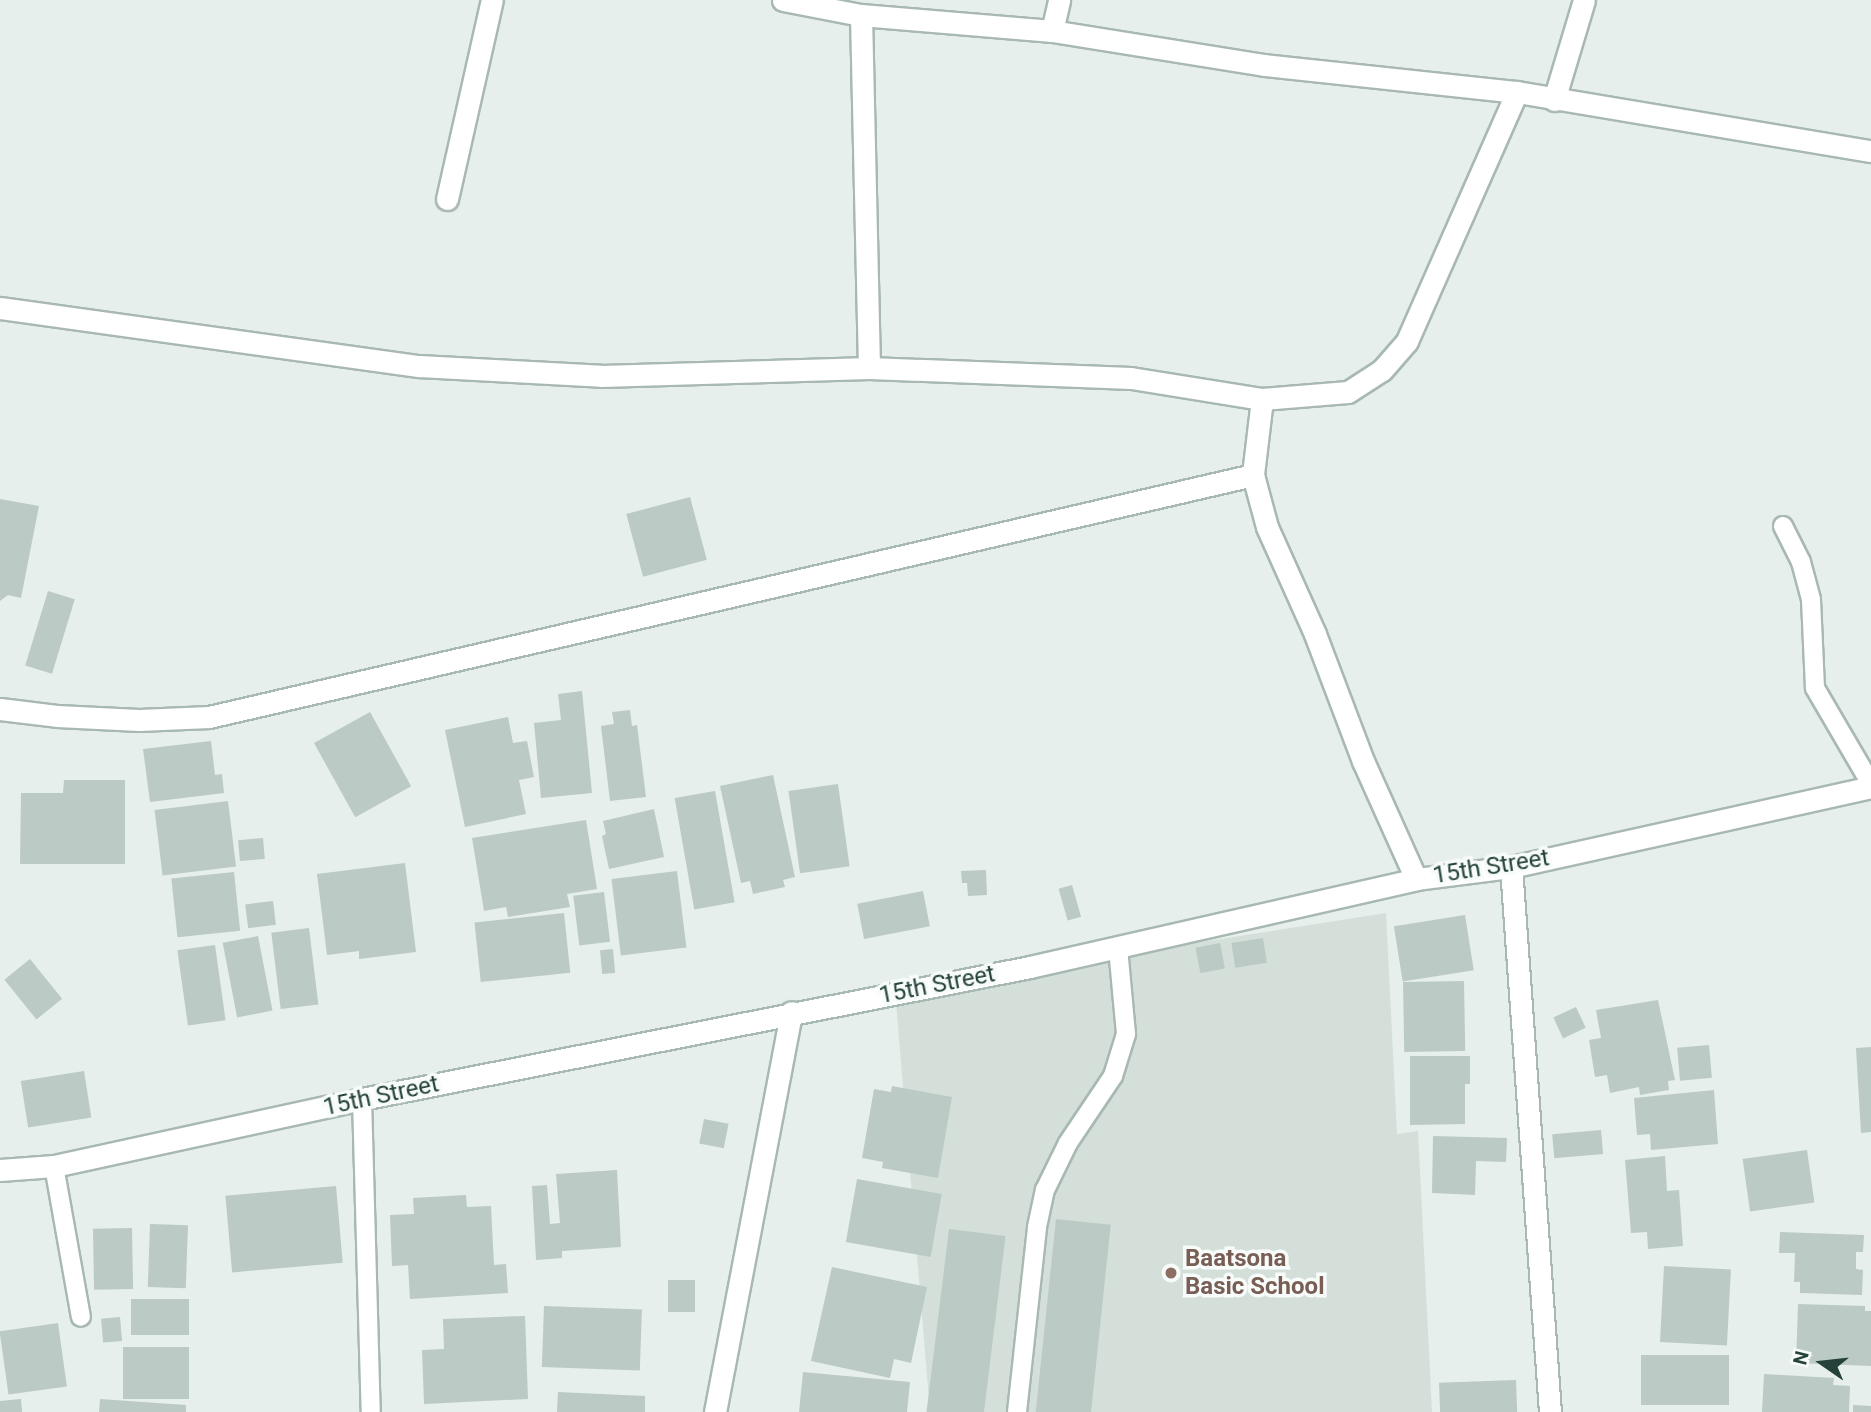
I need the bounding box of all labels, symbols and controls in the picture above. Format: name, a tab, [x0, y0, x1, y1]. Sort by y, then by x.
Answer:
street label: 15th Street	[1431, 844, 1551, 890]
street label: 15th Street	[877, 960, 997, 1010]
street label: 15th Street	[321, 1070, 441, 1122]
place label: Baatsona Basic School	[1185, 1245, 1324, 1301]
marker: Baatsona Basic School	[1163, 1265, 1179, 1281]
north arrow	[1787, 1328, 1857, 1398]
text: N	[1788, 1349, 1814, 1367]

